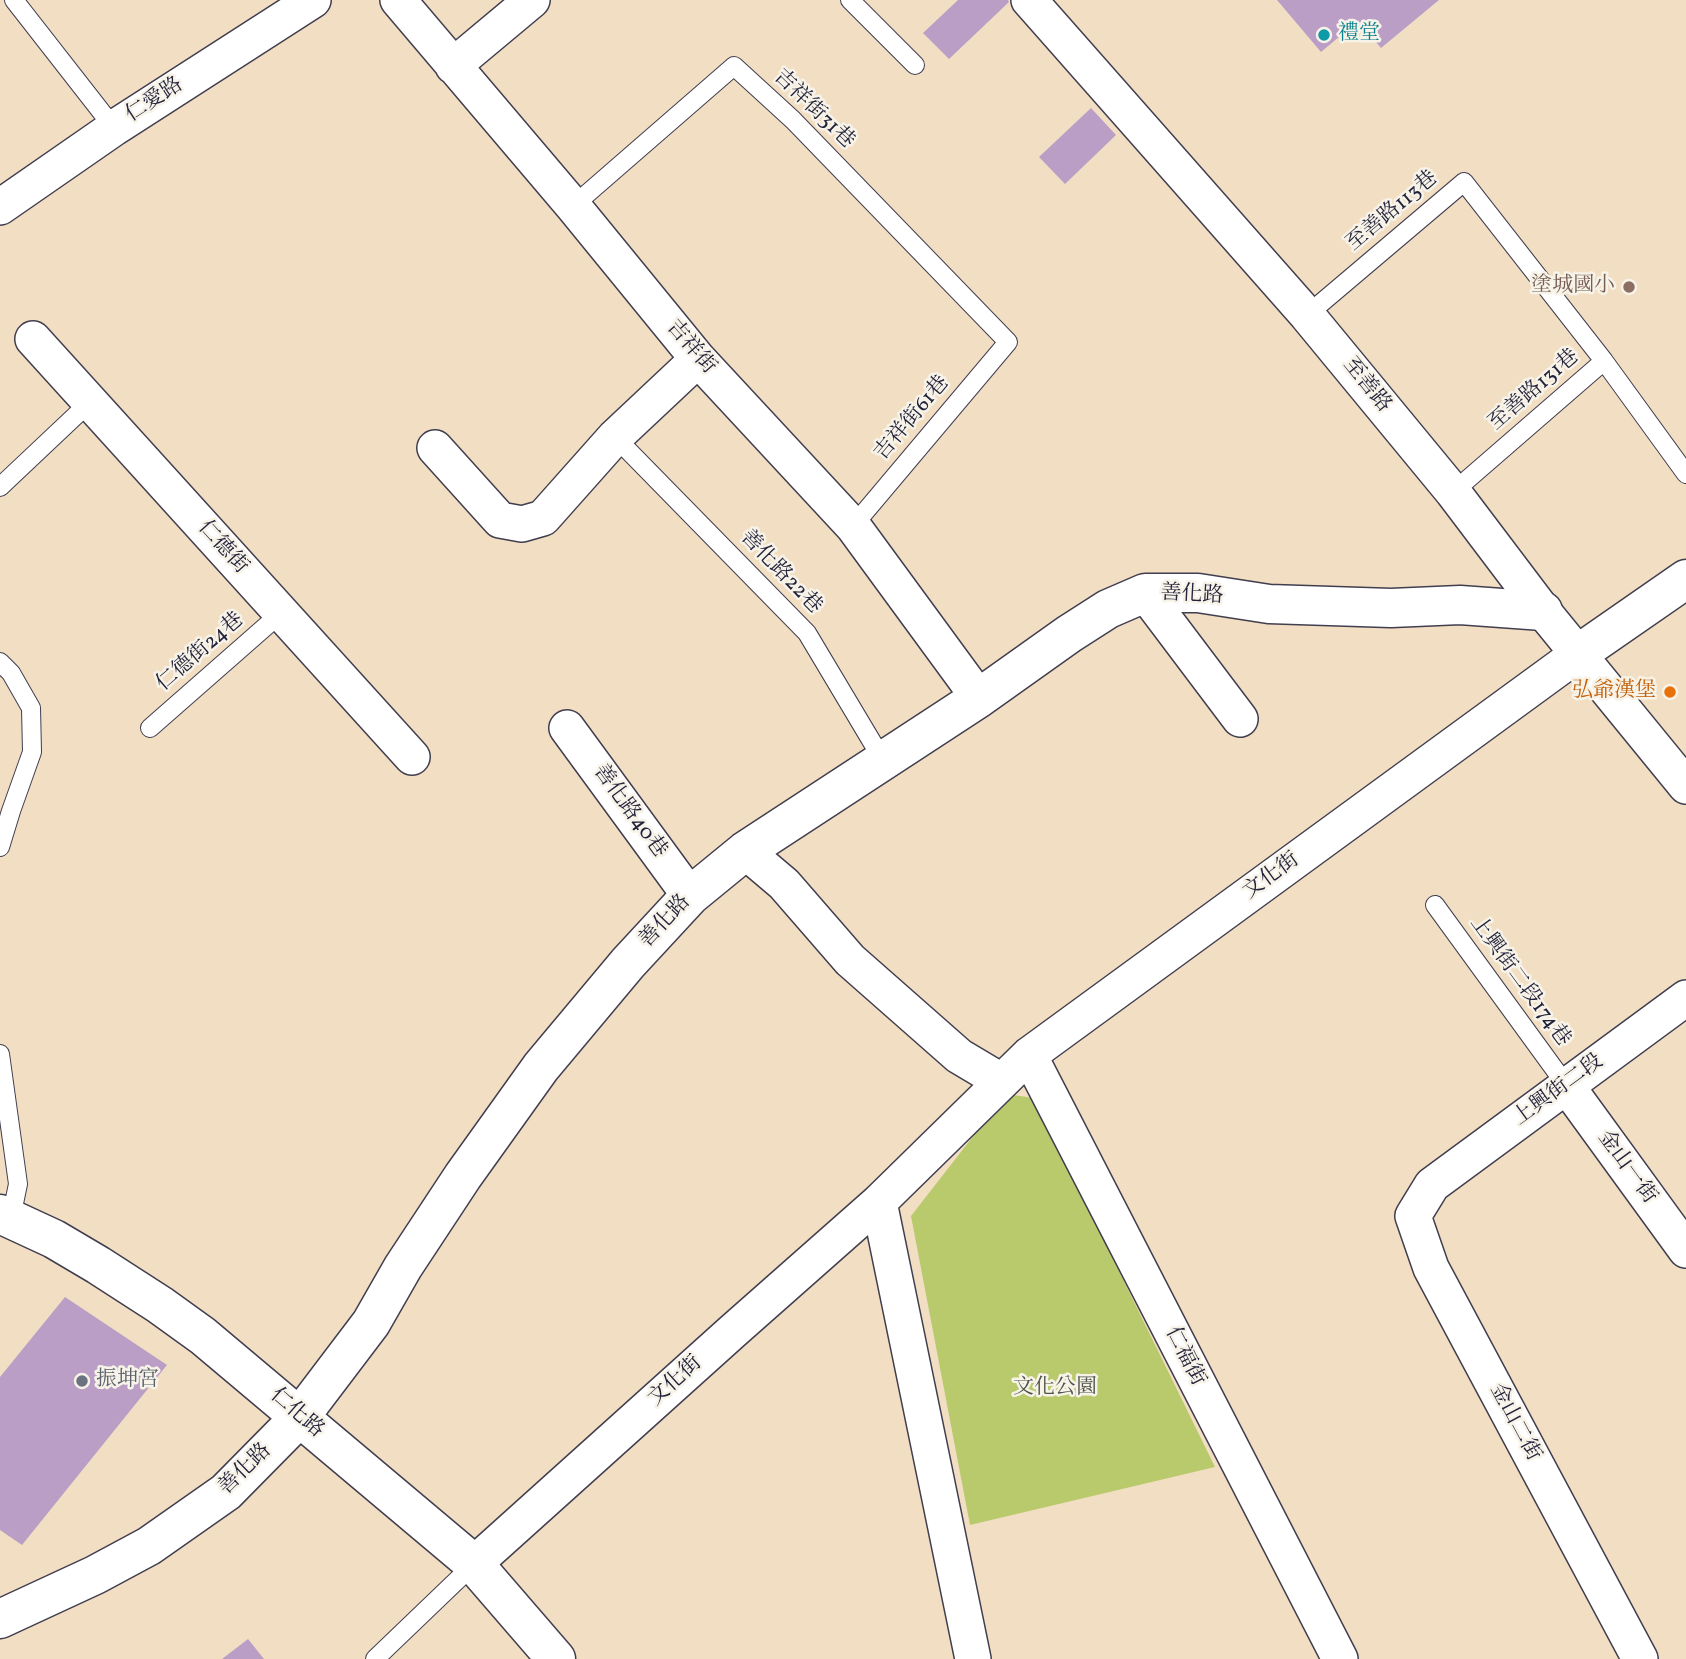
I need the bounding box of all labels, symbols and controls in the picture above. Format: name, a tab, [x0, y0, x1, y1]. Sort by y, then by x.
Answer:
place label: 禮堂	[1338, 22, 1380, 48]
marker: 禮堂	[1316, 27, 1332, 43]
street label: 吉祥街31巷	[767, 65, 859, 155]
street label: 仁愛路	[122, 73, 188, 129]
street label: 至善路113巷	[1342, 167, 1444, 257]
place label: 塗城國小	[1531, 274, 1615, 300]
marker: 塗城國小	[1621, 279, 1637, 295]
street label: 吉祥街	[660, 316, 720, 380]
street label: 至善路131巷	[1485, 345, 1585, 437]
street label: 至善路	[1336, 354, 1396, 418]
street label: 吉祥街61巷	[870, 372, 956, 466]
street label: 仁德街	[192, 516, 252, 580]
street label: 善化路22巷	[734, 526, 826, 620]
street label: 善化路	[1160, 582, 1224, 610]
street label: 仁德街24巷	[152, 608, 250, 698]
place label: 弘爺漢堡	[1572, 679, 1656, 705]
marker: 弘爺漢堡	[1662, 684, 1678, 700]
street label: 善化路40巷	[587, 761, 671, 863]
street label: 文化街	[1239, 848, 1305, 906]
street label: 善化路	[635, 890, 697, 954]
street label: 上興街二段174巷	[1463, 912, 1575, 1052]
street label: 上興街二段	[1509, 1050, 1609, 1132]
street label: 金山一街	[1591, 1127, 1661, 1209]
street label: 仁福街	[1158, 1323, 1210, 1391]
street label: 文化街	[644, 1352, 708, 1412]
place label: 振坤宮	[96, 1368, 159, 1394]
marker: 振坤宮	[74, 1373, 90, 1389]
park label: 文化公園	[1013, 1376, 1097, 1402]
street label: 金山二街	[1483, 1380, 1545, 1466]
street label: 仁化路	[264, 1384, 328, 1444]
street label: 善化路	[215, 1439, 277, 1501]

